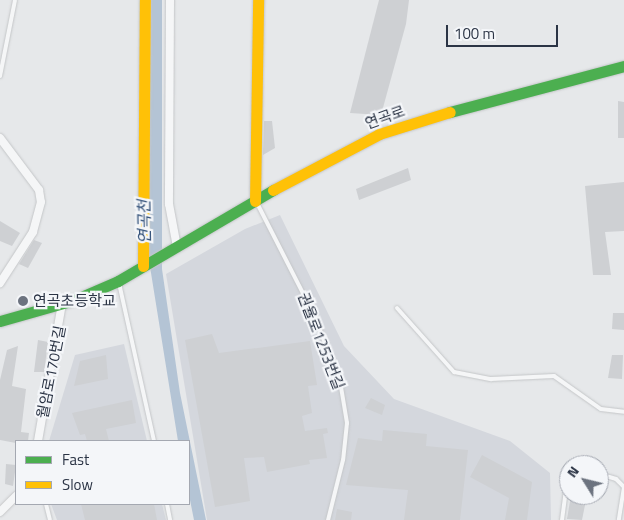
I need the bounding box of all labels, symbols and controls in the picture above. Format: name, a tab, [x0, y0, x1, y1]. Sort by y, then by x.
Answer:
scale bar	[449, 15, 562, 47]
text: 100 m	[454, 22, 495, 45]
street label: 연곡로	[362, 101, 408, 133]
water label: 연곡천	[134, 200, 154, 244]
street label: 권율로1253번길	[294, 290, 348, 392]
place label: 연곡초등학교	[33, 292, 116, 310]
marker: 연곡초등학교	[17, 295, 29, 307]
street label: 월암로170번길	[33, 324, 69, 420]
legend	[15, 440, 190, 505]
text: Fast	[62, 448, 89, 471]
north arrow	[559, 455, 609, 505]
text: N	[561, 461, 584, 482]
text: Slow	[62, 473, 93, 496]

